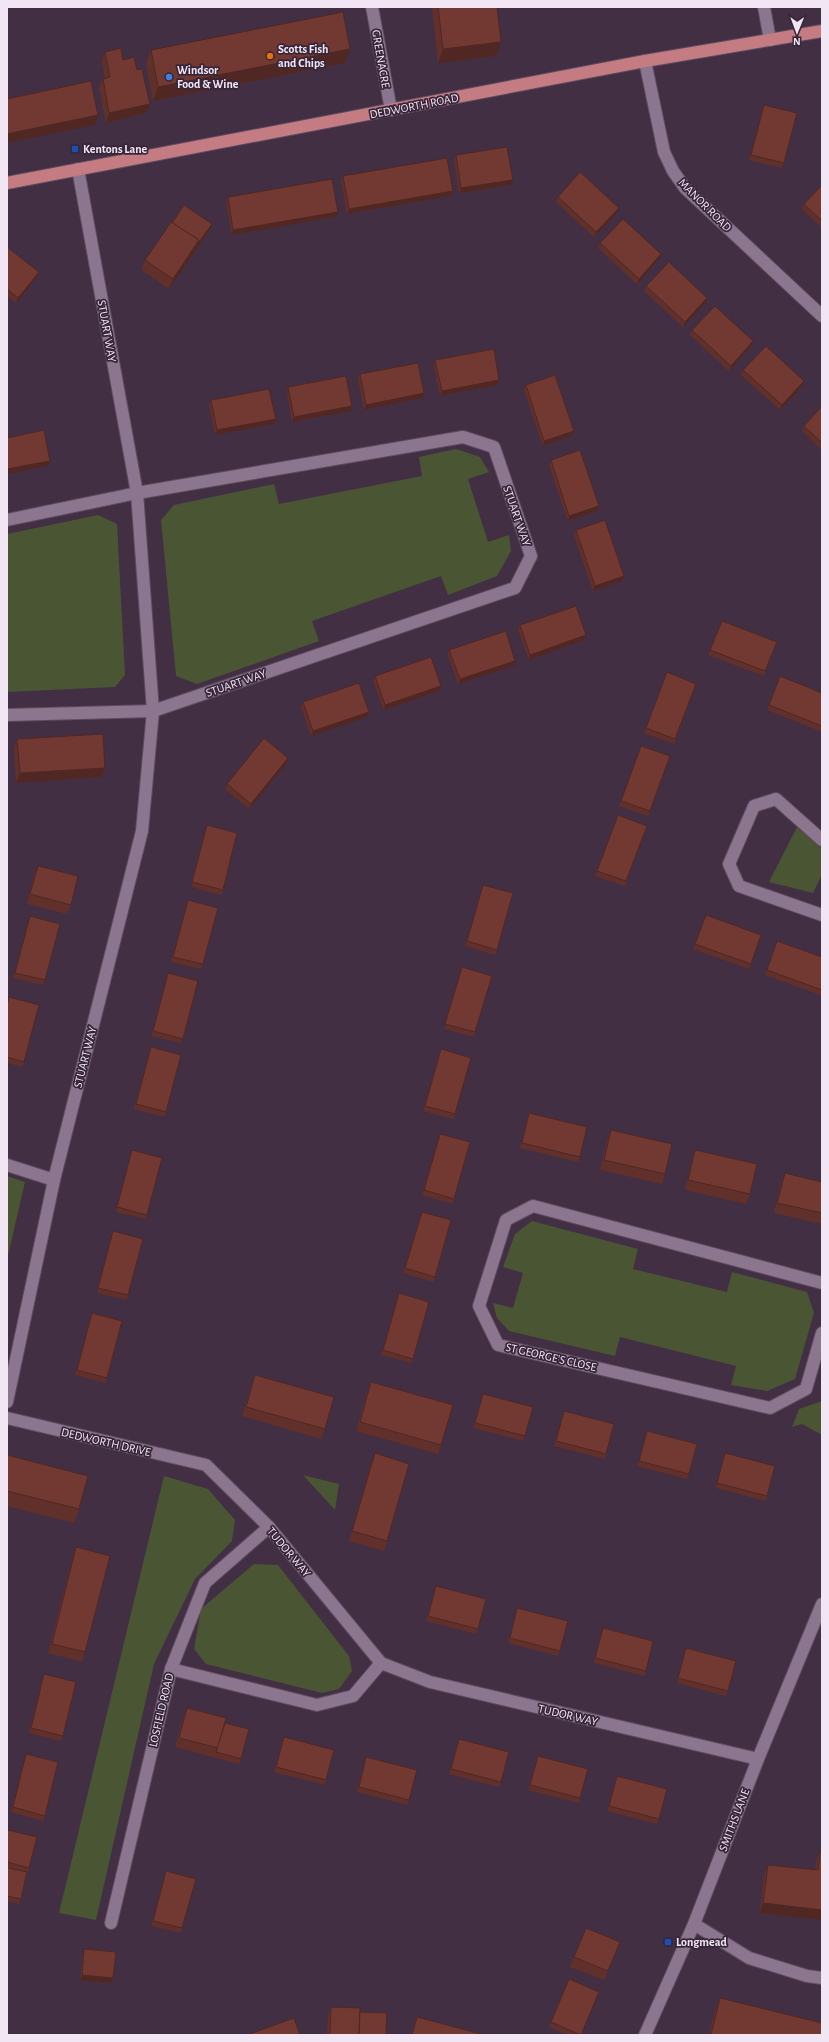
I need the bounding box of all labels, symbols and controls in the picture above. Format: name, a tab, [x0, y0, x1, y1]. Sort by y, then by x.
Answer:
north arrow	[777, 12, 817, 52]
street label: GREENACRE	[370, 29, 392, 89]
text: N	[793, 36, 801, 47]
place label: Scotts Fish and Chips	[278, 43, 328, 69]
marker: Scotts Fish and Chips	[265, 51, 275, 61]
place label: Windsor Food & Wine	[177, 64, 239, 90]
marker: Windsor Food & Wine	[164, 72, 174, 82]
street label: DEDWORTH ROAD	[369, 91, 460, 120]
place label: Kentons Lane	[83, 143, 148, 155]
marker: Kentons Lane	[70, 144, 80, 154]
street label: MANOR ROAD	[676, 176, 734, 234]
street label: STUART WAY	[96, 299, 118, 364]
street label: STUART WAY	[501, 484, 533, 548]
street label: STUART WAY	[204, 667, 268, 699]
street label: STUART WAY	[72, 1024, 99, 1089]
street label: ST GEORGE'S CLOSE	[504, 1341, 598, 1373]
street label: DEDWORTH DRIVE	[60, 1426, 152, 1458]
street label: TUDOR WAY	[265, 1525, 313, 1580]
street label: LOSFIELD ROAD	[147, 1672, 175, 1748]
street label: TUDOR WAY	[537, 1702, 599, 1728]
street label: SMITHS LANE	[717, 1787, 751, 1853]
place label: Longmead	[676, 1936, 727, 1948]
marker: Longmead	[663, 1937, 673, 1947]

